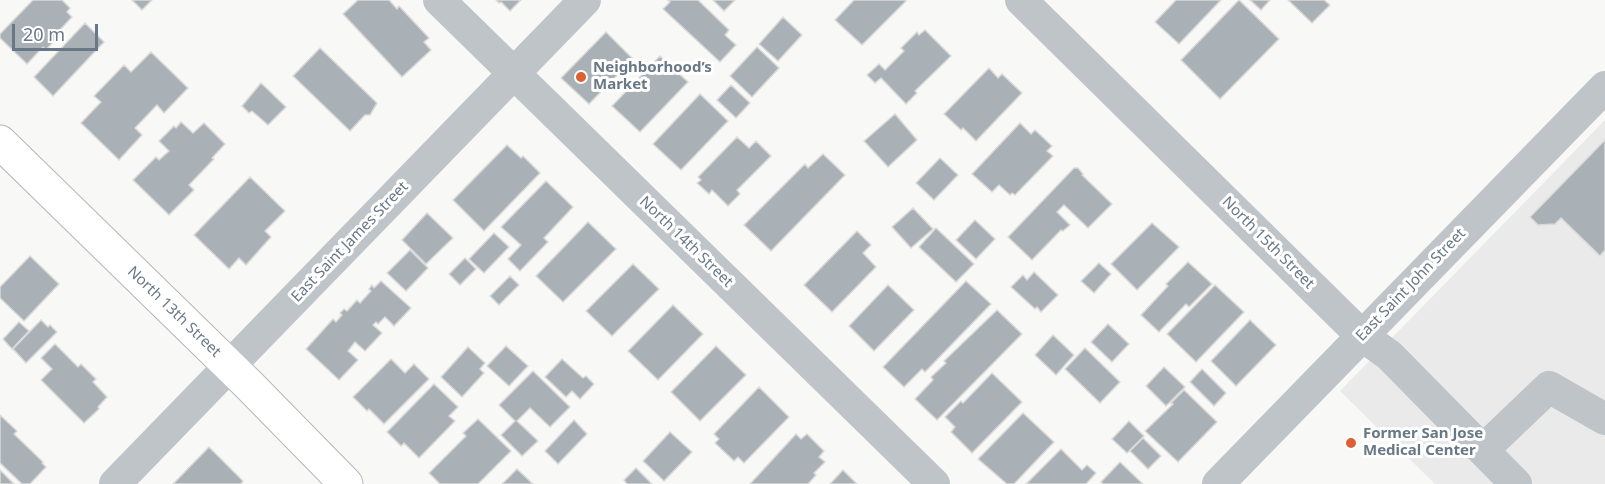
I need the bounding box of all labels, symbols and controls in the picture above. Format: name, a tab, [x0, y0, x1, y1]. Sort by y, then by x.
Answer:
scale bar	[15, 12, 100, 50]
text: 20 m	[23, 22, 65, 46]
place label: Neighborhood’s Market	[593, 59, 712, 94]
marker: Neighborhood’s Market	[574, 70, 588, 84]
street label: East Saint James Street	[288, 178, 412, 306]
street label: North 14th Street	[636, 193, 736, 291]
street label: North 15th Street	[1218, 193, 1318, 293]
street label: East Saint John Street	[1352, 225, 1470, 345]
street label: North 13th Street	[124, 263, 224, 361]
place label: Former San Jose Medical Center	[1363, 425, 1483, 460]
marker: Former San Jose Medical Center	[1344, 436, 1358, 450]

